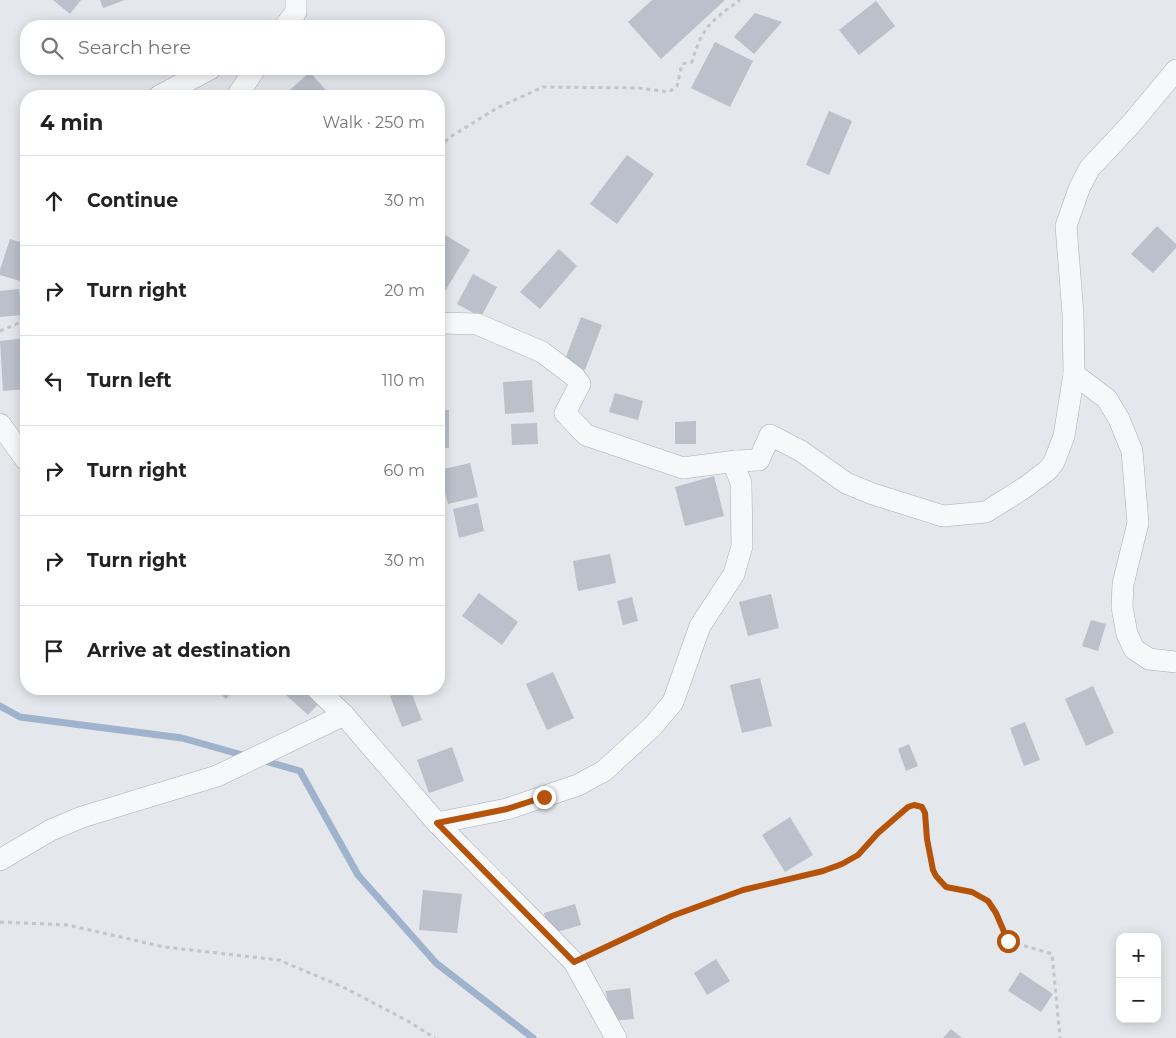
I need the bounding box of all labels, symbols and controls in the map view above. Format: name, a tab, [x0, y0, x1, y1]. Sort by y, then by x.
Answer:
search box	[20, 20, 445, 75]
icon: search	[38, 34, 66, 62]
text: Search here	[78, 36, 191, 59]
text: 4 min	[40, 110, 103, 135]
text: Walk · 250 m	[322, 113, 425, 132]
icon: ahead	[40, 187, 68, 215]
text: Continue	[87, 189, 178, 212]
text: 30 m	[384, 191, 425, 210]
icon: right	[40, 277, 68, 305]
text: Turn right	[87, 279, 187, 302]
text: 20 m	[384, 281, 425, 300]
icon: left	[40, 367, 68, 395]
text: Turn left	[87, 369, 172, 392]
text: 110 m	[382, 371, 425, 390]
icon: right	[40, 457, 68, 485]
text: Turn right	[87, 459, 187, 482]
text: 60 m	[383, 461, 425, 480]
icon: right	[40, 547, 68, 575]
text: Turn right	[87, 549, 187, 572]
text: 30 m	[384, 551, 425, 570]
icon: arrive	[40, 637, 68, 665]
text: Arrive at destination	[87, 639, 291, 662]
route end	[533, 786, 556, 809]
route start	[997, 930, 1020, 953]
map controls	[1116, 933, 1161, 1023]
button: +	[1116, 933, 1161, 978]
button: −	[1116, 978, 1161, 1023]

